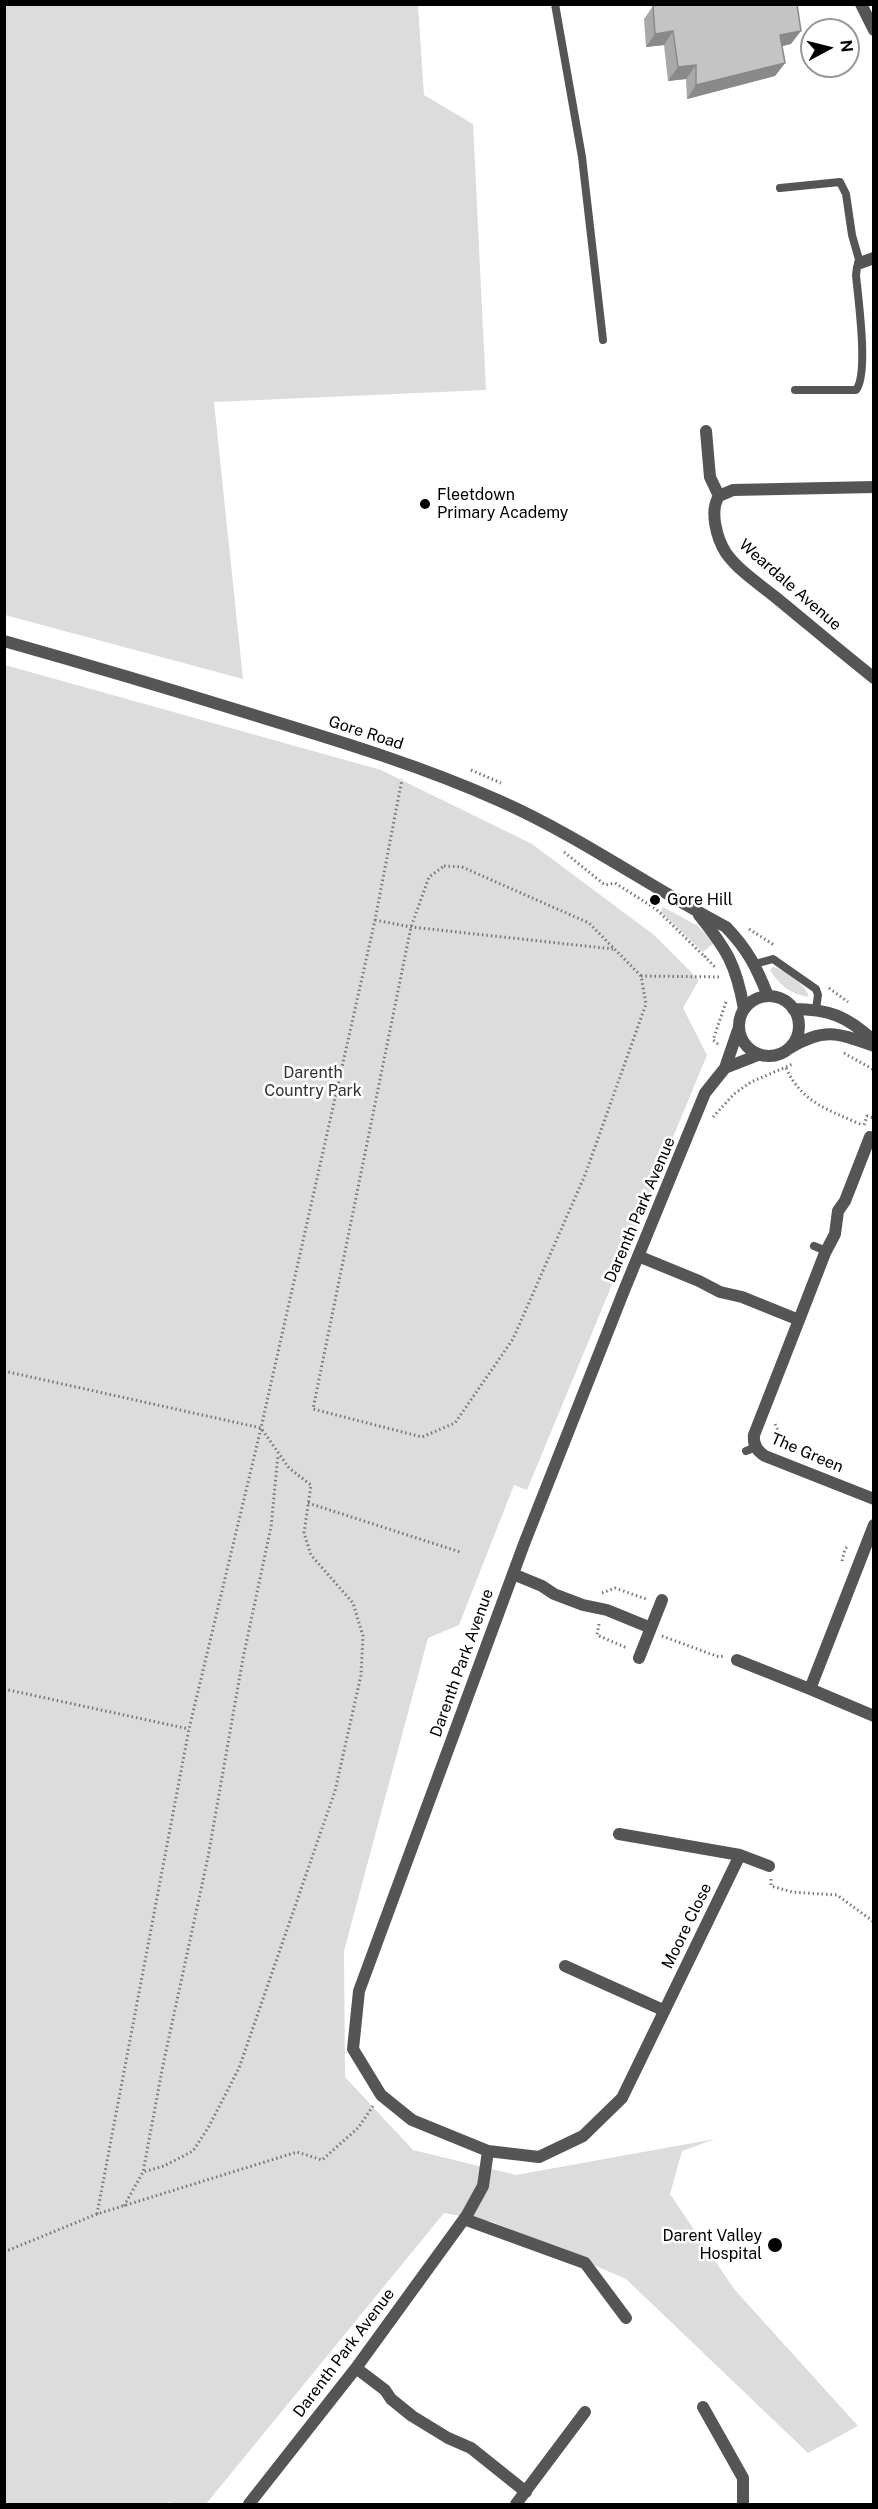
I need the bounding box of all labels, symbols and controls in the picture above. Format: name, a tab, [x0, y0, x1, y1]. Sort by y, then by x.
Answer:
north arrow	[800, 18, 860, 78]
text: N	[836, 39, 857, 53]
place label: Fleetdown Primary Academy	[437, 485, 568, 523]
marker: Fleetdown Primary Academy	[418, 497, 432, 511]
street label: Weardale Avenue	[735, 535, 845, 635]
street label: Gore Road	[326, 712, 406, 754]
place label: Gore Hill	[667, 890, 733, 910]
marker: Gore Hill	[648, 893, 662, 907]
park label: Darenth Country Park	[264, 1063, 362, 1101]
street label: Darenth Park Avenue	[601, 1134, 679, 1286]
street label: The Green	[768, 1429, 846, 1477]
street label: Darenth Park Avenue	[426, 1586, 498, 1740]
street label: Moore Close	[658, 1880, 716, 1972]
place label: Darent Valley Hospital	[662, 2226, 762, 2264]
marker: Darent Valley Hospital	[766, 2236, 784, 2254]
street label: Darenth Park Avenue	[289, 2285, 399, 2421]

